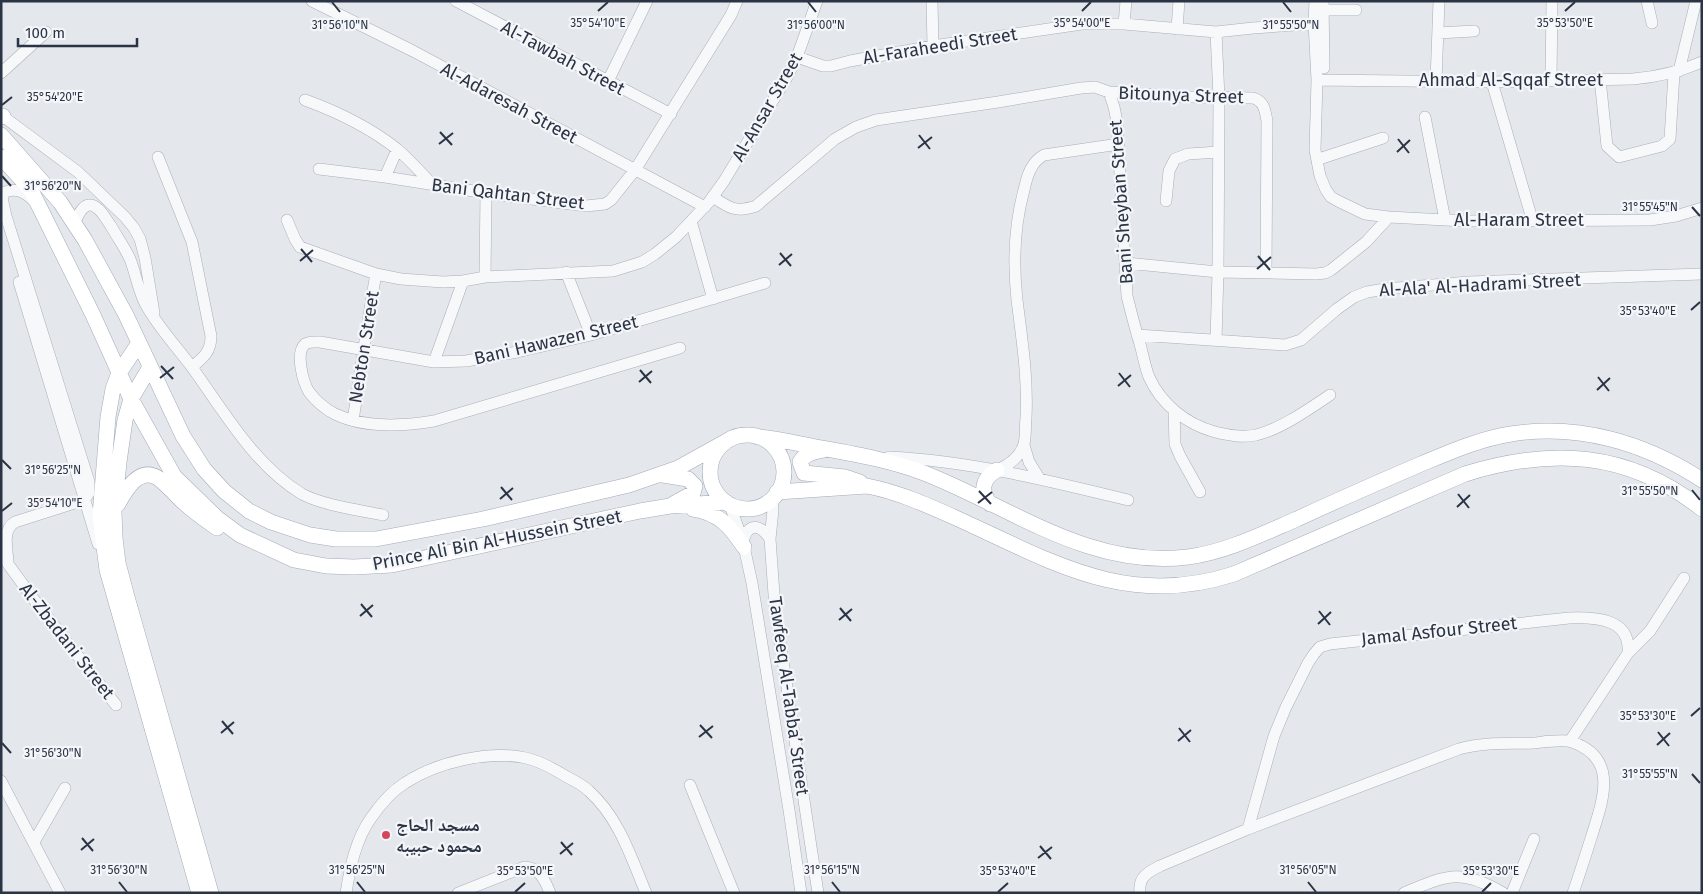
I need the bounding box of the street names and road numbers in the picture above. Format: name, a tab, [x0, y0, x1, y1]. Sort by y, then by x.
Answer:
street label: Al-Tawbah Street	[497, 16, 629, 100]
street label: Al-Faraheedi Street	[861, 23, 1019, 69]
street label: Al-Ansar Street	[727, 48, 807, 165]
street label: Al-Adaresah Street	[437, 58, 582, 149]
street label: Ahmad Al-Sqqaf Street	[1419, 69, 1604, 91]
street label: Bitounya Street	[1118, 82, 1245, 108]
street label: Bani Sheyban Street	[1104, 119, 1138, 285]
street label: Bani Qahtan Street	[430, 174, 586, 214]
street label: Al-Haram Street	[1454, 209, 1584, 231]
street label: Al-Ala' Al-Hadrami Street	[1379, 269, 1582, 301]
street label: Nebton Street	[344, 289, 384, 405]
street label: Bani Hawazen Street	[472, 310, 640, 370]
street label: Prince Ali Bin Al-Hussein Street	[371, 505, 624, 575]
street label: Al-Zbadani Street	[15, 578, 120, 704]
street label: Tawfeeq Al-Tabba’ Street	[764, 595, 814, 797]
street label: Jamal Asfour Street	[1360, 612, 1518, 650]

